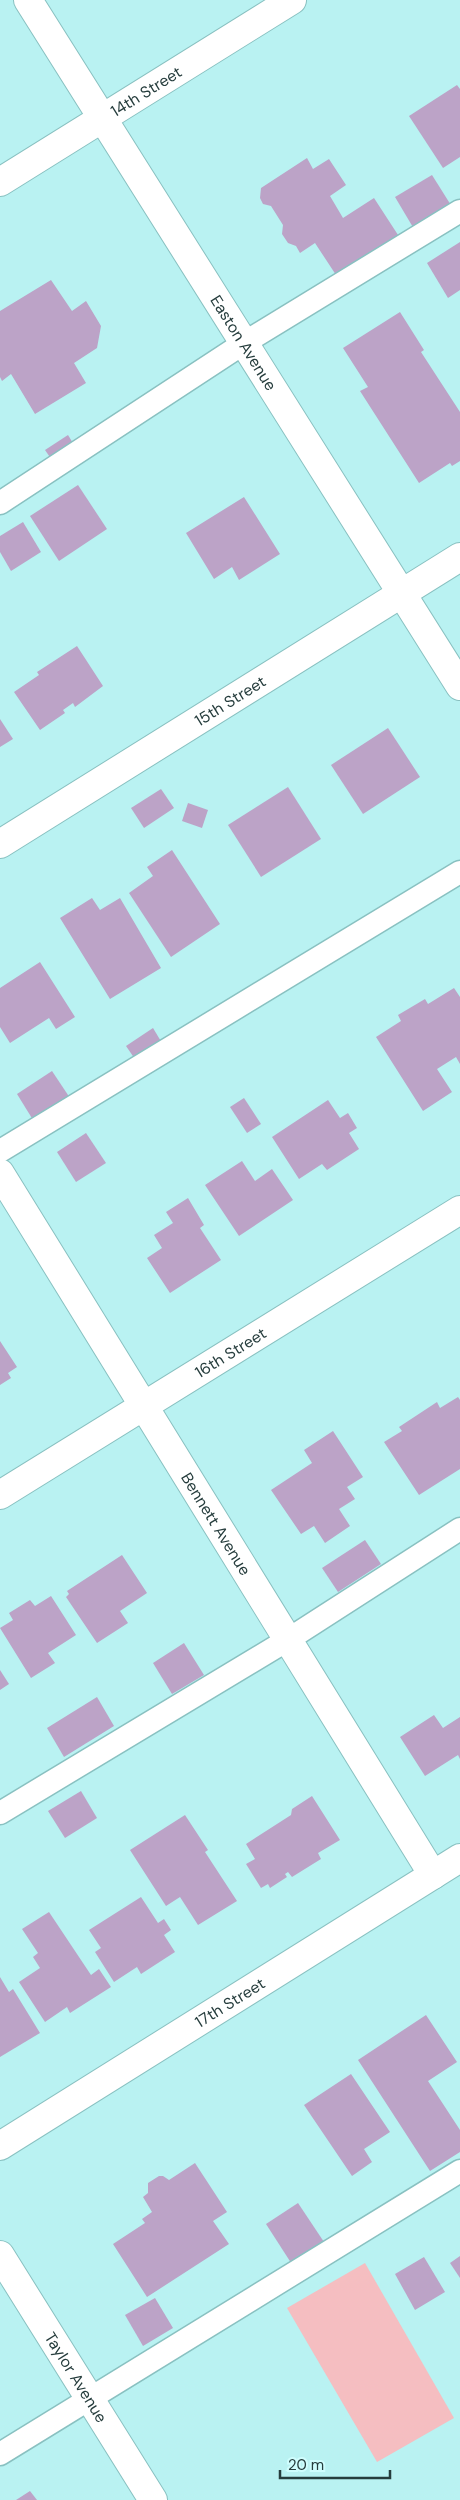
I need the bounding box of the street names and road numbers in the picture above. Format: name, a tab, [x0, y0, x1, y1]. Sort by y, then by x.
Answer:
street label: 14th Street	[107, 61, 185, 121]
street label: Easton Avenue	[206, 291, 282, 394]
street label: 15th Street	[190, 670, 269, 731]
street label: 16th Street	[191, 1322, 270, 1382]
street label: Bennett Avenue	[177, 1468, 256, 1579]
street label: 17th Street	[191, 1972, 269, 2032]
street label: Taylor Avenue	[40, 2328, 112, 2426]

